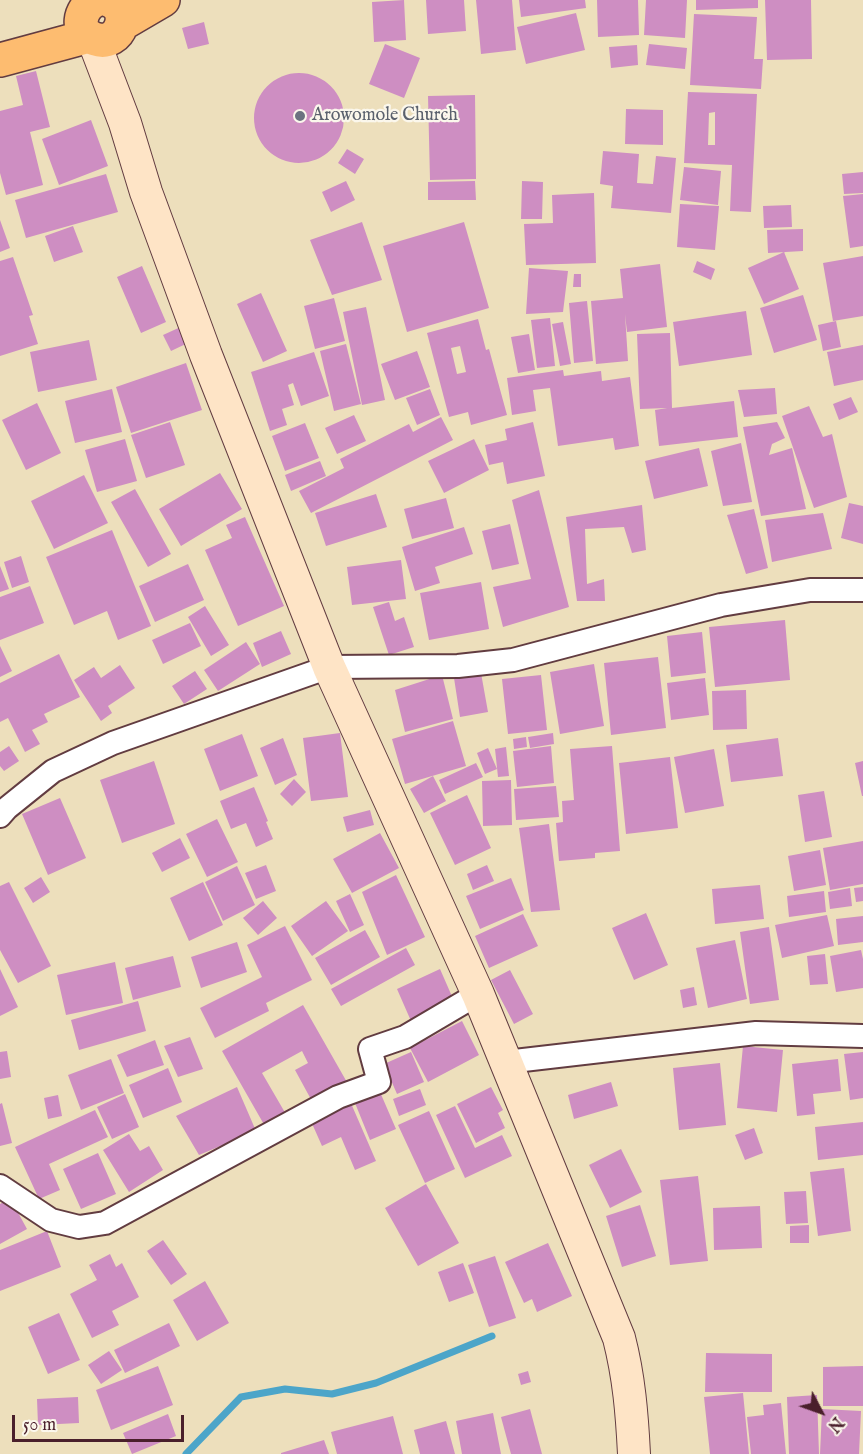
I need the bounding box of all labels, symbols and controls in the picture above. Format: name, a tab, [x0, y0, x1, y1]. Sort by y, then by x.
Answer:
place label: Arowomole Church	[312, 105, 458, 127]
marker: Arowomole Church	[293, 109, 307, 123]
north arrow	[791, 1382, 851, 1442]
scale bar	[15, 1403, 188, 1441]
text: N	[822, 1412, 847, 1436]
text: 50 m	[23, 1414, 56, 1437]

